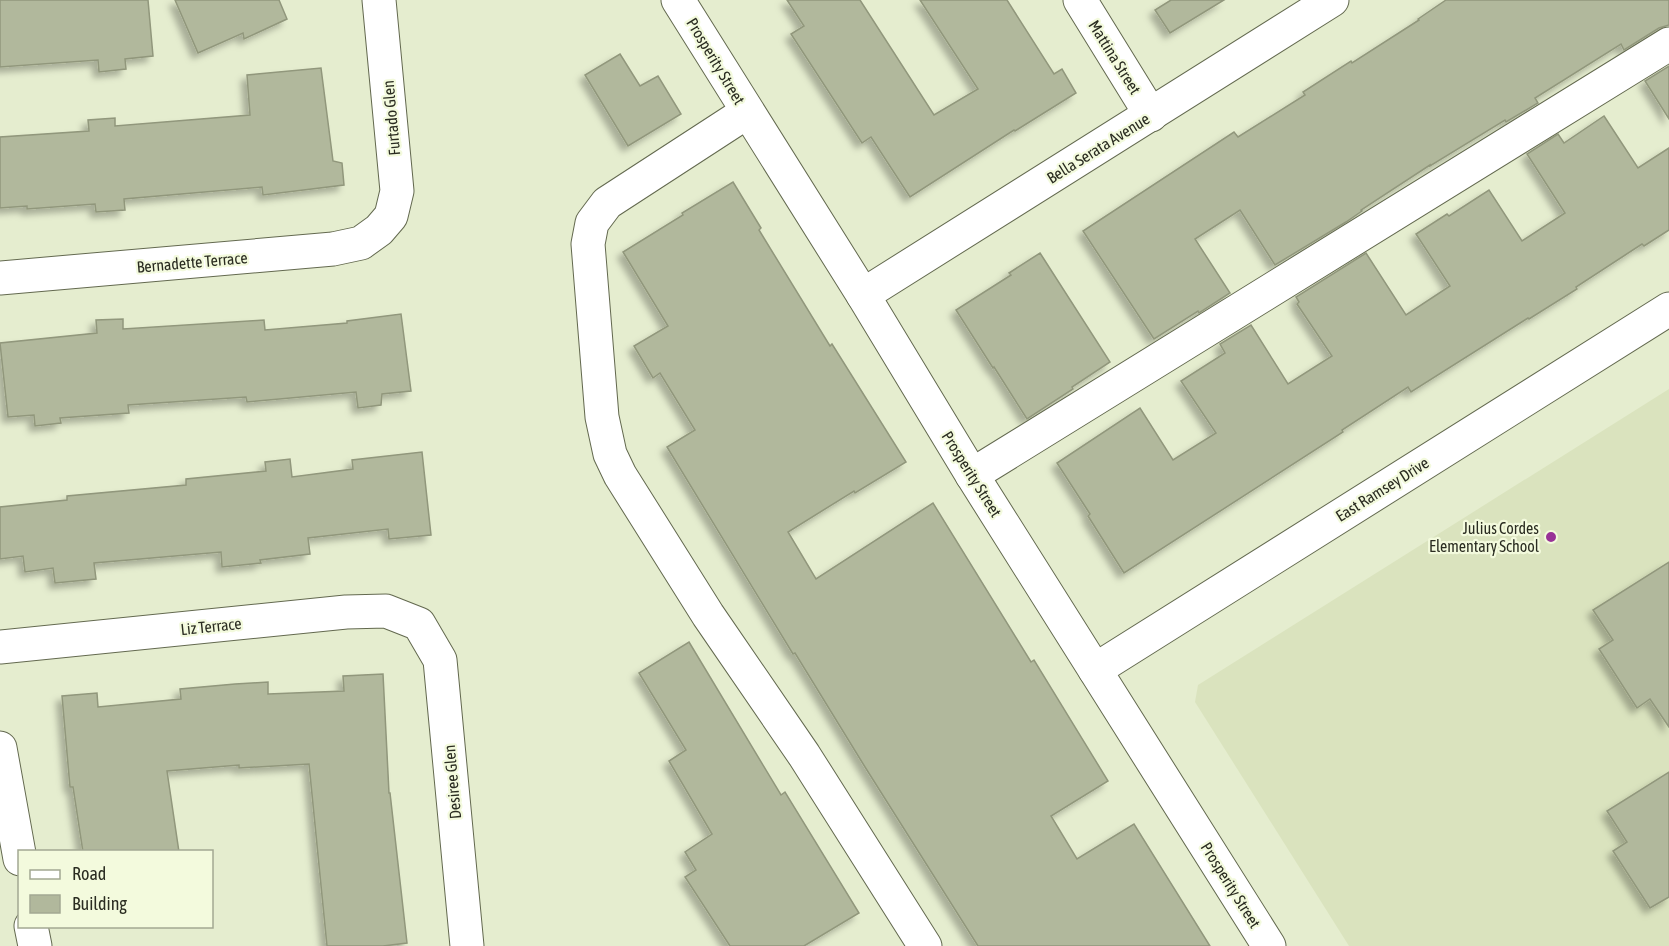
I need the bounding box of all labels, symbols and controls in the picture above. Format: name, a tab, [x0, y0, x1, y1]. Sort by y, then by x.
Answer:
street label: Prosperity Street	[682, 15, 749, 108]
street label: Mattina Street	[1085, 17, 1145, 98]
street label: Furtado Glen	[379, 80, 403, 156]
street label: Bella Serata Avenue	[1043, 109, 1153, 187]
street label: Bernadette Terrace	[136, 248, 248, 276]
street label: Prosperity Street	[938, 428, 1006, 521]
street label: East Ramsey Drive	[1332, 453, 1432, 526]
place label: Julius Cordes Elementary School	[1429, 519, 1540, 556]
marker: Julius Cordes Elementary School	[1544, 530, 1558, 544]
street label: Liz Terrace	[180, 614, 242, 638]
street label: Desiree Glen	[440, 744, 464, 820]
street label: Prosperity Street	[1197, 839, 1265, 932]
legend	[18, 850, 213, 928]
text: Road	[72, 863, 106, 884]
text: Building	[72, 893, 127, 914]

